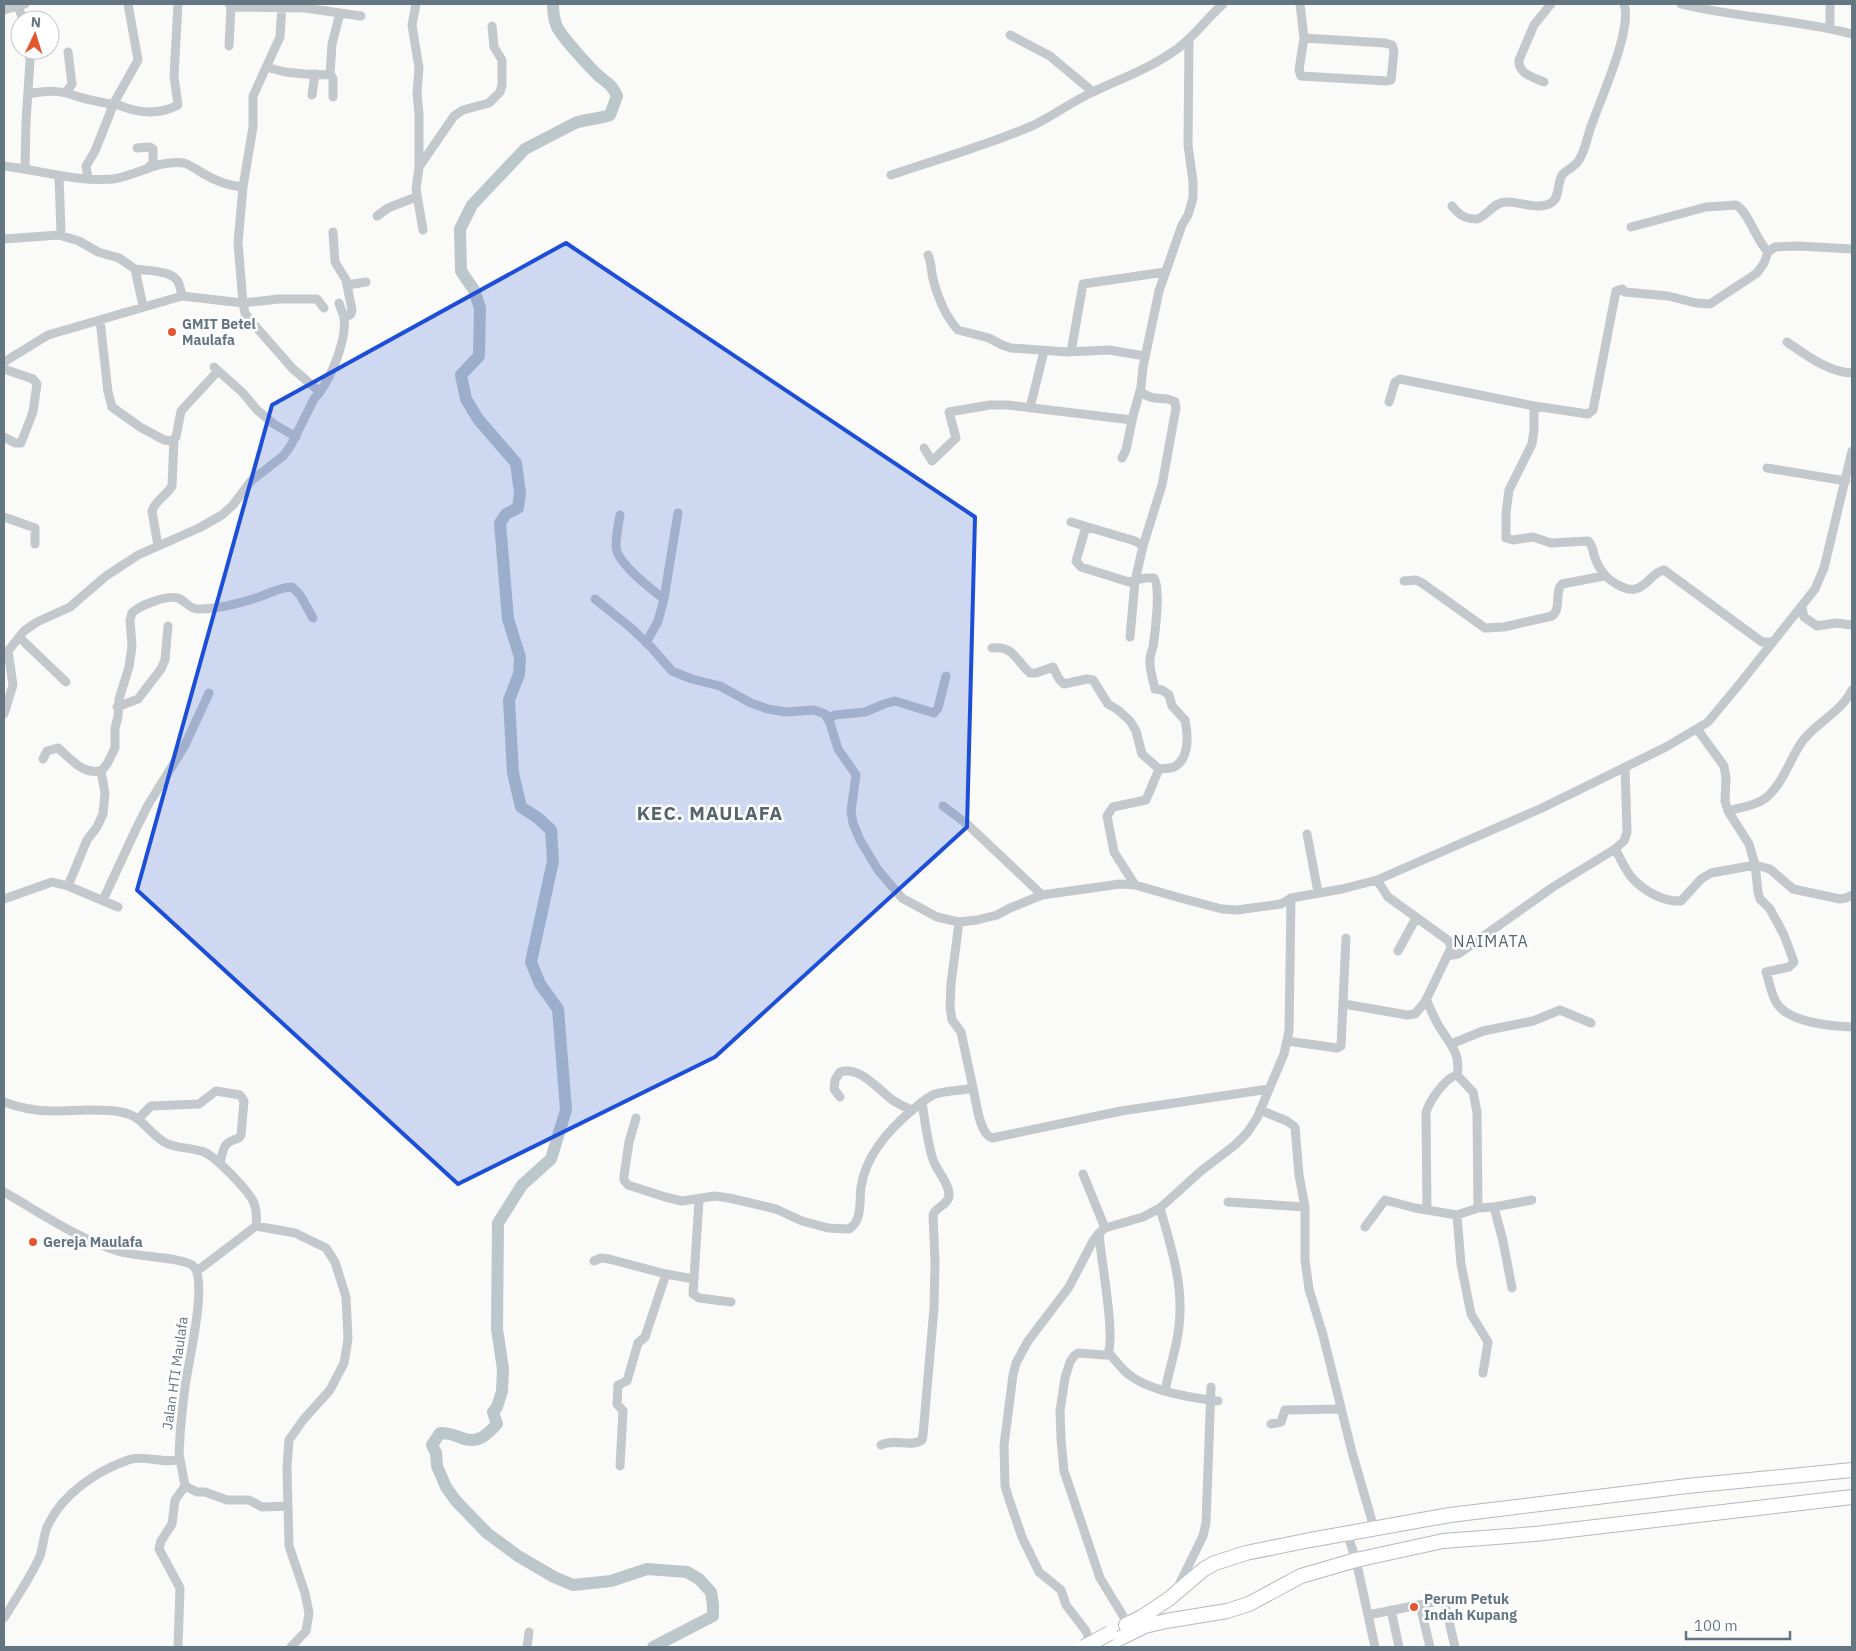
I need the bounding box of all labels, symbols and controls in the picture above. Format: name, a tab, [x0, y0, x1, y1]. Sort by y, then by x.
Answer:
north arrow	[10, 10, 60, 60]
text: N	[30, 13, 42, 31]
place label: GMIT Betel Maulafa	[182, 315, 256, 349]
marker: GMIT Betel Maulafa	[166, 326, 178, 338]
district label: KEC. MAULAFA	[637, 801, 783, 825]
district label: NAIMATA	[1453, 931, 1529, 951]
place label: Gereja Maulafa	[43, 1233, 143, 1251]
marker: Gereja Maulafa	[27, 1236, 39, 1248]
street label: Jalan HTI Maulafa	[158, 1315, 192, 1431]
place label: Perum Petuk Indah Kupang	[1424, 1590, 1517, 1624]
marker: Perum Petuk Indah Kupang	[1408, 1601, 1420, 1613]
scale bar	[1686, 1608, 1790, 1640]
text: 100 m	[1694, 1616, 1738, 1635]

